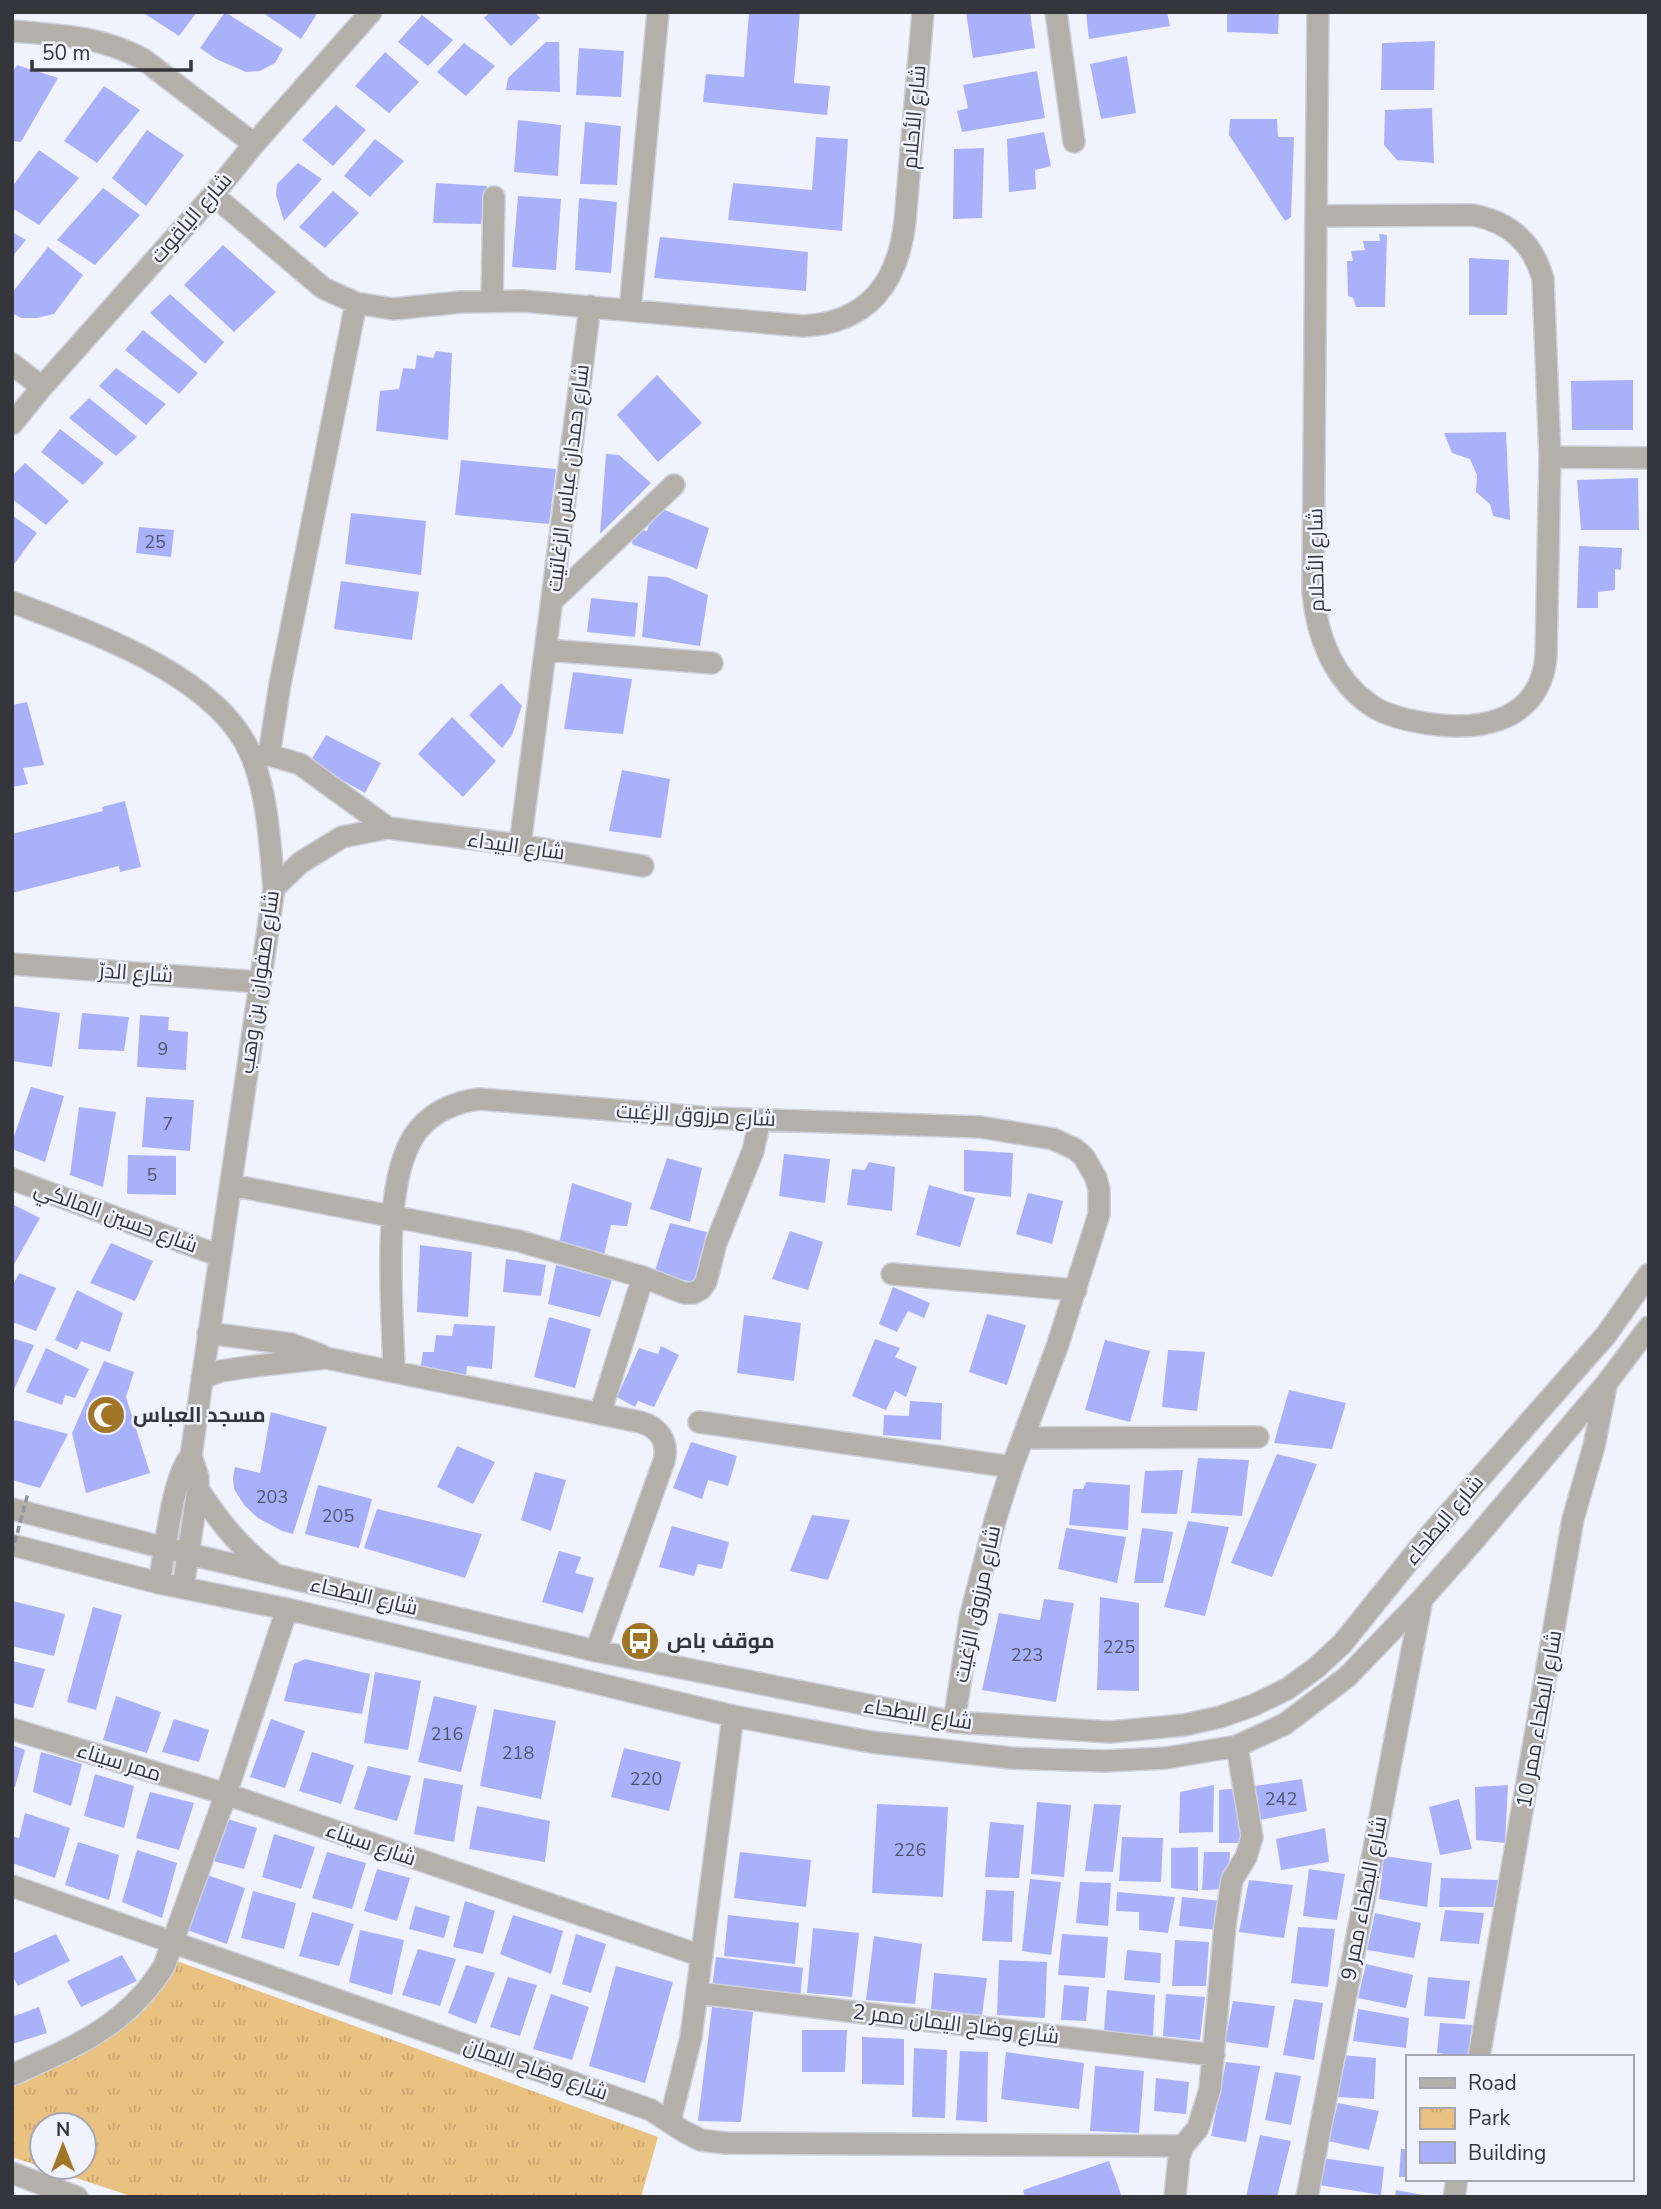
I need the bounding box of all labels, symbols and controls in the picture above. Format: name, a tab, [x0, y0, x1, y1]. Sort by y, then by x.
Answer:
scale bar	[32, 28, 191, 72]
text: 50 m	[42, 39, 91, 67]
street label: شارع الأحلام	[896, 64, 932, 170]
street label: شارع الياقوت	[144, 167, 238, 269]
street label: شارع حمدان عباس الزغاتيت	[540, 363, 596, 593]
street label: شارع الأحلام	[1301, 508, 1331, 612]
house number: 25	[144, 530, 166, 554]
street label: شارع البيداء	[465, 825, 567, 867]
street label: شارع صفوان بن وهب	[232, 889, 286, 1075]
street label: شارع الدرّ	[97, 956, 174, 990]
house number: 9	[158, 1037, 168, 1061]
street label: شارع مرزوق الزغيت	[615, 1097, 777, 1133]
house number: 7	[163, 1112, 173, 1136]
house number: 5	[147, 1163, 157, 1187]
street label: شارع حسين المالكي	[30, 1174, 202, 1261]
mosque icon: مسجد العباس	[85, 1394, 127, 1436]
place label: مسجد العباس	[133, 1401, 266, 1429]
street label: شارع البطحاء	[1398, 1469, 1490, 1571]
house number: 203	[256, 1485, 288, 1509]
house number: 205	[322, 1504, 354, 1528]
street label: شارع مرزوق الزغيت	[947, 1523, 1007, 1685]
street label: شارع البطحاء	[307, 1570, 421, 1622]
bus stop icon: موقف باص	[619, 1620, 661, 1662]
place label: موقف باص	[667, 1627, 775, 1655]
street label: شارع البطحاء ممر 10	[1510, 1628, 1568, 1810]
house number: 225	[1103, 1635, 1135, 1659]
house number: 223	[1011, 1643, 1043, 1667]
street label: شارع البطحاء	[862, 1692, 974, 1736]
house number: 216	[431, 1722, 463, 1746]
street label: ممر سيناء	[73, 1736, 165, 1788]
house number: 218	[502, 1741, 534, 1765]
house number: 220	[630, 1767, 662, 1791]
house number: 242	[1265, 1787, 1297, 1811]
street label: شارع البطحاء ممر 9	[1334, 1813, 1394, 1983]
street label: شارع سيناء	[322, 1816, 420, 1872]
house number: 226	[894, 1838, 926, 1862]
street label: شارع وضاح اليمان ممر 2	[851, 1997, 1061, 2051]
street label: شارع وضاح اليمان	[460, 2031, 612, 2107]
legend	[1406, 2055, 1633, 2181]
text: Road	[1468, 2069, 1517, 2097]
text: Park	[1468, 2104, 1510, 2132]
north arrow	[28, 2111, 98, 2181]
text: N	[56, 2117, 70, 2143]
text: Building	[1468, 2139, 1546, 2167]

